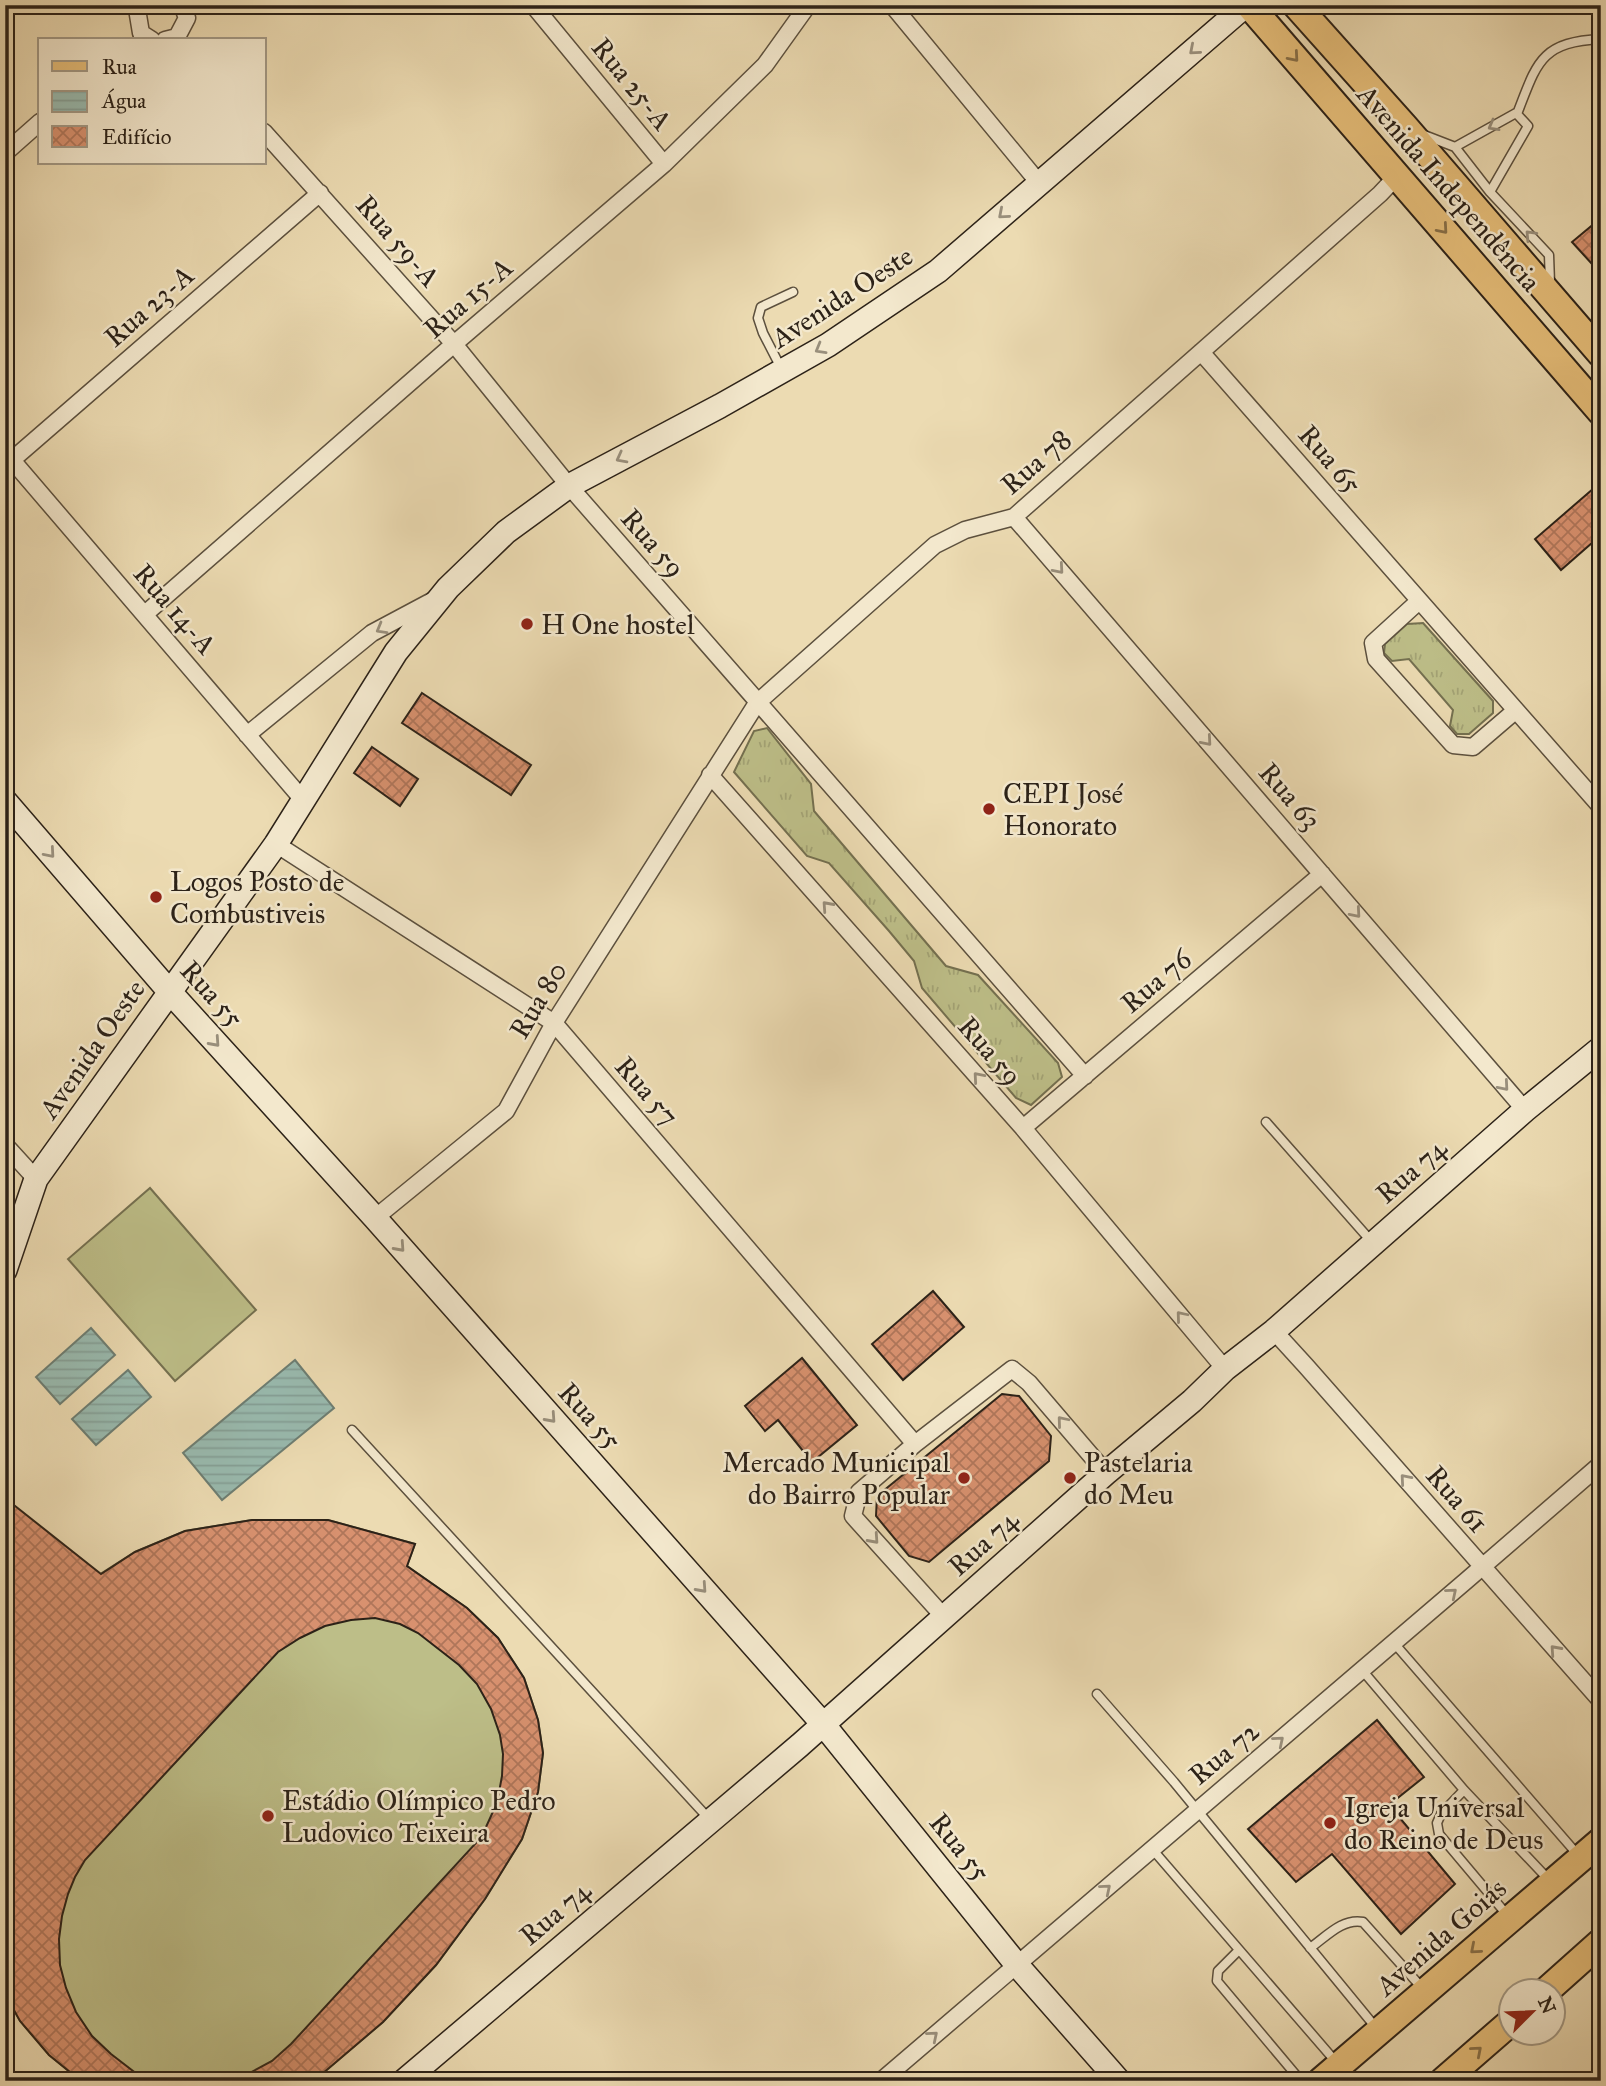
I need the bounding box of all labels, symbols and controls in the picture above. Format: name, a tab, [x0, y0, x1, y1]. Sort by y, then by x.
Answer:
street label: Rua 25-A	[584, 31, 680, 138]
legend	[38, 38, 266, 164]
one-way arrow	[1189, 42, 1202, 54]
one-way arrow	[1286, 49, 1298, 62]
text: Rua	[102, 54, 137, 80]
street label: Avenida Independência	[1349, 77, 1549, 299]
text: Água	[101, 88, 146, 114]
one-way arrow	[1488, 118, 1500, 131]
text: Edifício	[102, 124, 172, 150]
street label: Rua 59-A	[348, 188, 448, 294]
one-way arrow	[998, 206, 1011, 218]
one-way arrow	[1435, 221, 1447, 234]
one-way arrow	[1526, 230, 1538, 243]
street label: Avenida Oeste	[764, 238, 919, 356]
street label: Rua 15-A	[416, 250, 520, 346]
street label: Rua 23-A	[97, 257, 201, 355]
one-way arrow	[815, 341, 828, 354]
street label: Rua 65	[1291, 417, 1369, 501]
street label: Rua 78	[994, 422, 1078, 502]
one-way arrow	[616, 450, 628, 464]
street label: Rua 59	[613, 501, 693, 585]
street label: Rua 14-A	[126, 556, 224, 662]
one-way arrow	[1051, 560, 1063, 573]
place label: H One hostel	[541, 607, 695, 642]
marker: H One hostel	[519, 616, 535, 632]
one-way arrow	[375, 621, 388, 634]
one-way arrow	[1199, 733, 1211, 746]
street label: Rua 63	[1251, 755, 1329, 837]
place label: CEPI José Honorato	[1003, 776, 1123, 843]
marker: CEPI José Honorato	[981, 801, 997, 817]
one-way arrow	[42, 844, 54, 857]
place label: Logos Posto de Combustiveis	[170, 864, 345, 931]
marker: Logos Posto de Combustiveis	[148, 889, 164, 905]
one-way arrow	[823, 902, 835, 915]
one-way arrow	[1348, 905, 1360, 918]
street label: Rua 76	[1114, 940, 1200, 1021]
street label: Rua 55	[173, 953, 251, 1035]
street label: Rua 80	[502, 955, 574, 1045]
street label: Avenida Oeste	[31, 973, 153, 1126]
street label: Rua 59	[950, 1009, 1030, 1093]
one-way arrow	[207, 1034, 219, 1047]
street label: Rua 57	[607, 1049, 687, 1133]
one-way arrow	[974, 1072, 986, 1085]
one-way arrow	[1496, 1077, 1508, 1090]
street label: Rua 74	[1369, 1130, 1455, 1211]
one-way arrow	[392, 1239, 404, 1252]
one-way arrow	[1177, 1312, 1189, 1325]
street label: Rua 55	[551, 1375, 629, 1457]
one-way arrow	[543, 1409, 555, 1422]
one-way arrow	[1058, 1417, 1070, 1430]
place label: Mercado Municipal do Bairro Popular	[722, 1445, 950, 1512]
place label: Pastelaria do Meu	[1084, 1445, 1193, 1512]
street label: Rua 61	[1418, 1458, 1496, 1540]
marker: Mercado Municipal do Bairro Popular	[956, 1470, 972, 1486]
marker: Pastelaria do Meu	[1062, 1470, 1078, 1486]
one-way arrow	[1401, 1474, 1413, 1487]
street label: Rua 74	[941, 1502, 1026, 1583]
one-way arrow	[866, 1531, 879, 1544]
one-way arrow	[694, 1580, 706, 1593]
one-way arrow	[1444, 1589, 1457, 1601]
one-way arrow	[1551, 1645, 1564, 1658]
street label: Rua 72	[1182, 1713, 1266, 1792]
one-way arrow	[1271, 1737, 1284, 1749]
place label: Estádio Olímpico Pedro Ludovico Teixeira	[282, 1783, 556, 1850]
place label: Igreja Universal do Reino de Deus	[1344, 1790, 1543, 1857]
street label: Rua 55	[922, 1806, 998, 1888]
marker: Estádio Olímpico Pedro Ludovico Teixeira	[260, 1808, 276, 1824]
marker: Igreja Universal do Reino de Deus	[1322, 1815, 1338, 1831]
street label: Avenida Goiás	[1368, 1871, 1513, 2004]
street label: Rua 74	[512, 1872, 599, 1953]
one-way arrow	[1098, 1885, 1111, 1897]
one-way arrow	[1470, 1941, 1483, 1953]
north arrow	[1498, 1978, 1568, 2048]
text: N	[1533, 1993, 1561, 2017]
one-way arrow	[925, 2032, 938, 2044]
one-way arrow	[1469, 2047, 1482, 2059]

